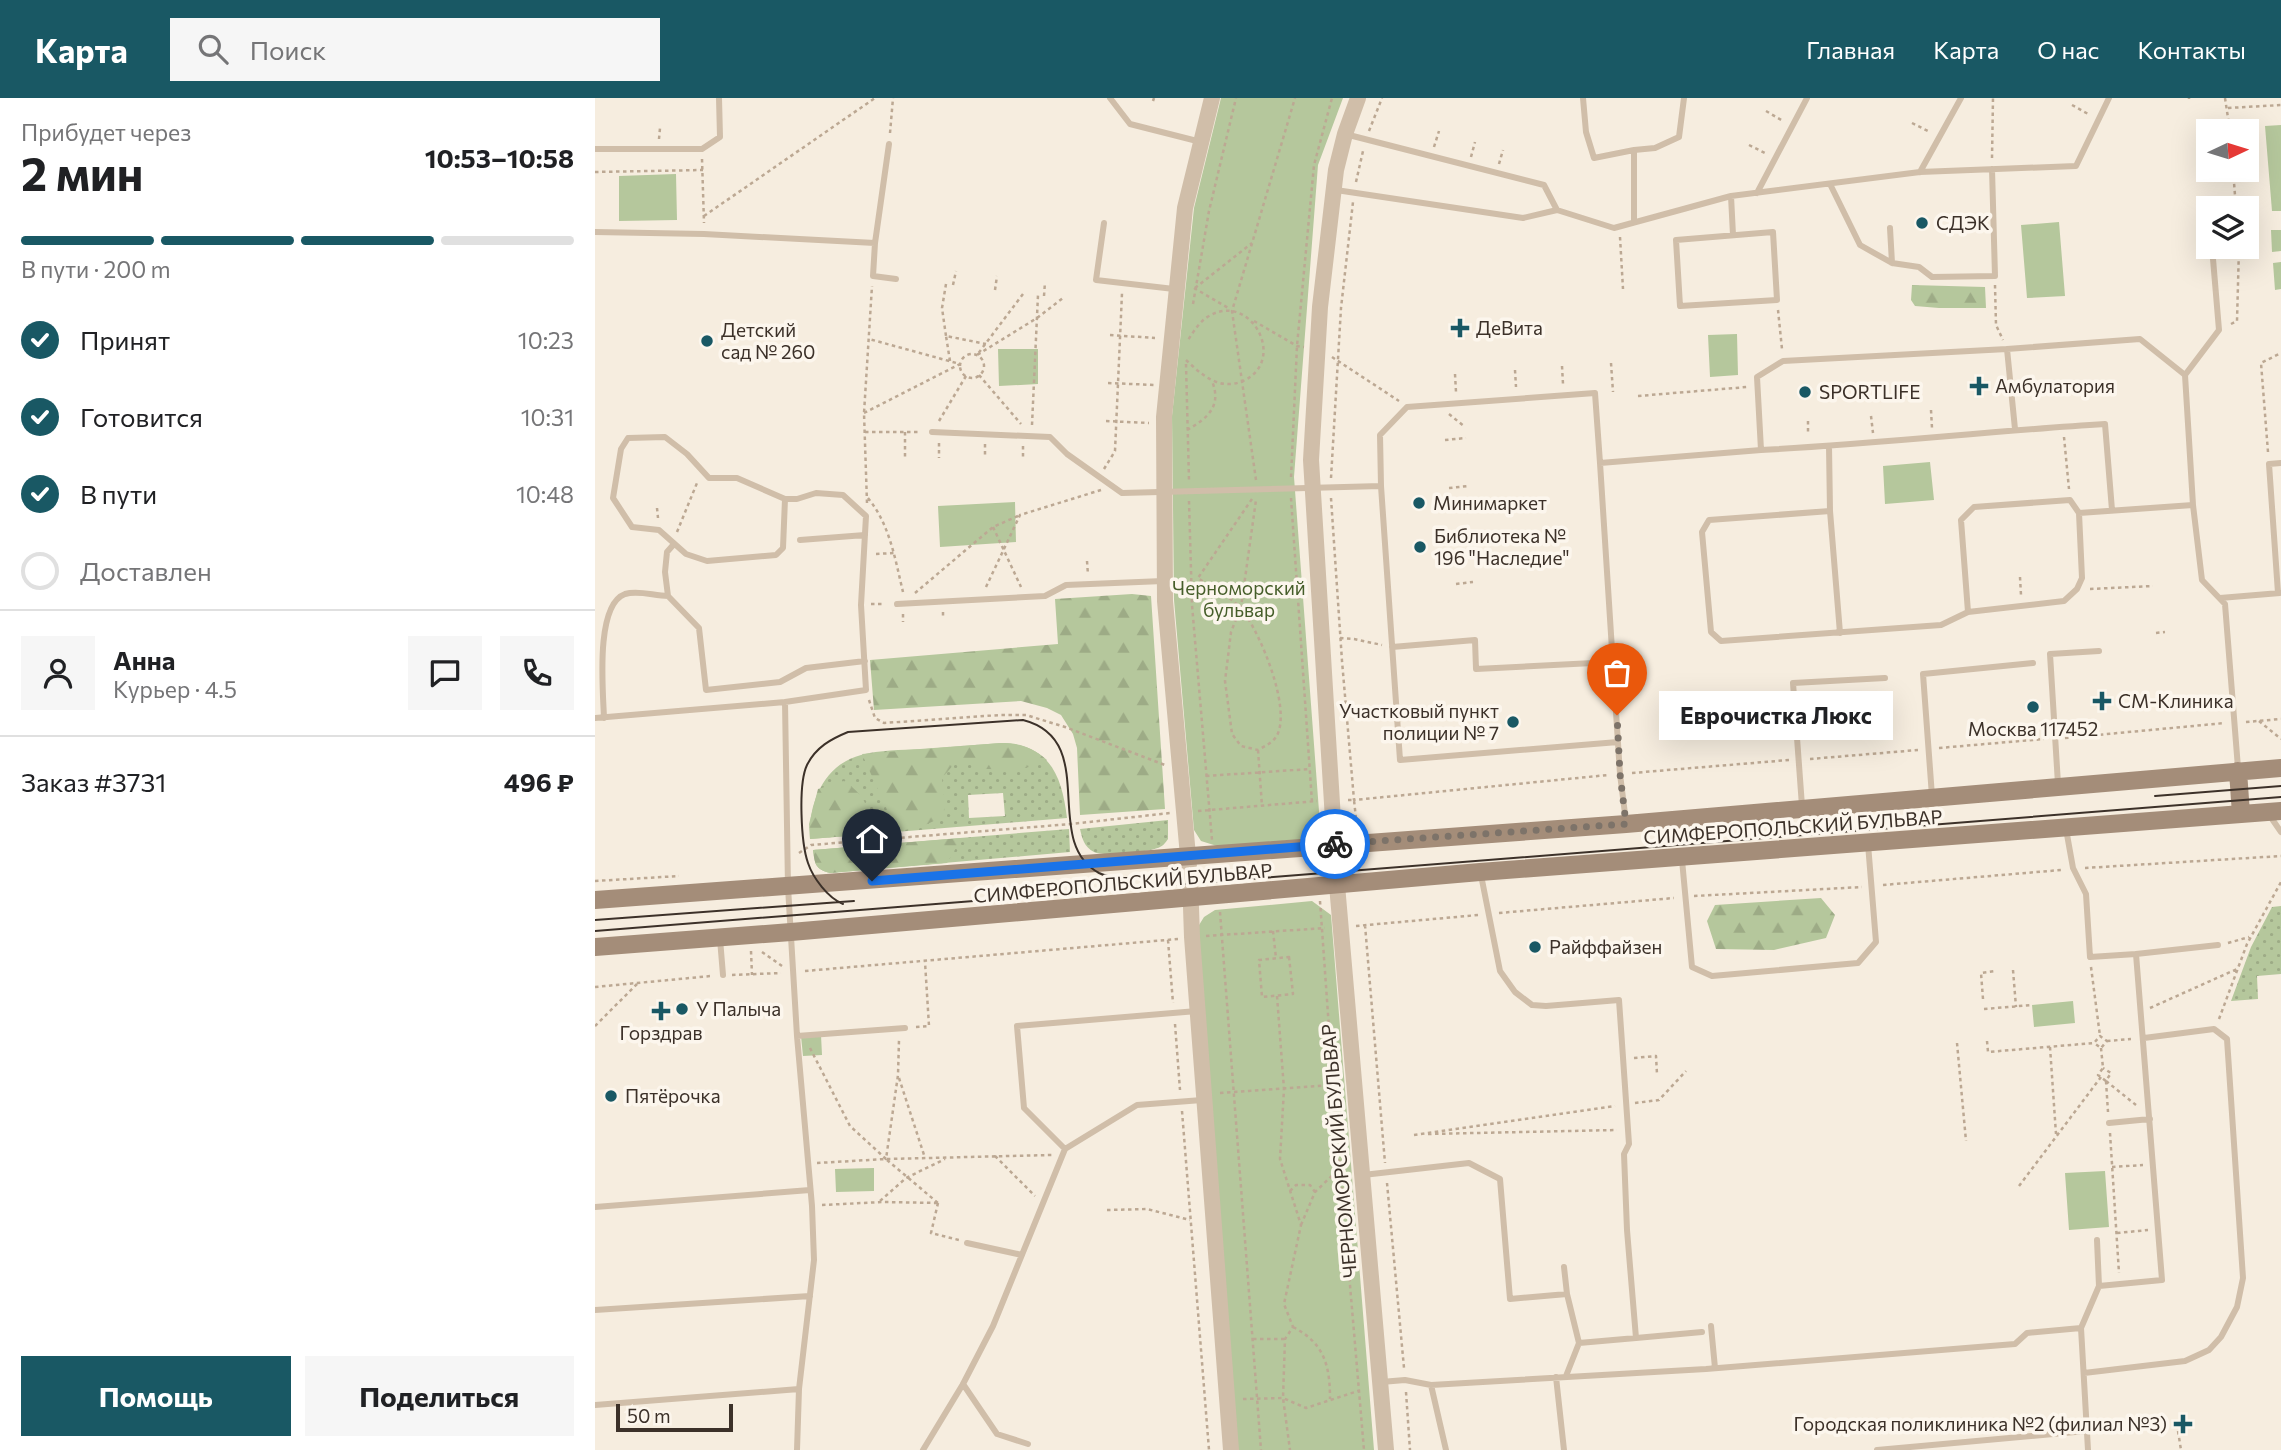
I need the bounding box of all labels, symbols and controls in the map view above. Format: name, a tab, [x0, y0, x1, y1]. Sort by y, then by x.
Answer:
search box	[170, 18, 660, 81]
text: Карта	[35, 29, 128, 70]
icon: search	[194, 30, 232, 68]
text: Поиск	[250, 34, 326, 65]
text: Главная	[1806, 35, 1895, 64]
text: Карта	[1933, 35, 1999, 64]
text: О нас	[2037, 35, 2099, 64]
text: Контакты	[2137, 35, 2246, 64]
text: Прибудет через	[21, 118, 191, 146]
north arrow	[2196, 119, 2259, 182]
map controls	[2196, 119, 2259, 259]
text: 10:53–10:58	[425, 142, 574, 173]
text: 2 мин	[21, 144, 143, 200]
button: layers	[2196, 196, 2259, 259]
place label: СДЭК	[1936, 211, 1990, 234]
marker: СДЭК	[1914, 215, 1930, 231]
text: В пути · 200 m	[21, 255, 171, 283]
place label: ДеВита	[1476, 316, 1543, 339]
place label: Детский сад № 260	[721, 318, 815, 363]
marker: ДеВита	[1450, 318, 1470, 338]
icon: check	[21, 321, 59, 359]
text: Принят	[80, 324, 170, 355]
text: 10:23	[518, 326, 574, 354]
marker: Детский сад № 260	[699, 333, 715, 349]
place label: Амбулатория	[1995, 374, 2115, 397]
marker: Амбулатория	[1969, 376, 1989, 396]
place label: SPORTLIFE	[1819, 380, 1920, 403]
marker: SPORTLIFE	[1797, 384, 1813, 400]
icon: check	[21, 398, 59, 436]
text: Готовится	[80, 401, 203, 432]
text: 10:31	[521, 403, 574, 431]
icon: check	[21, 475, 59, 513]
text: В пути	[80, 478, 157, 509]
text: 10:48	[516, 480, 574, 508]
place label: Минимаркет	[1433, 491, 1547, 514]
marker: Минимаркет	[1411, 495, 1427, 511]
place label: Библиотека № 196 "Наследие"	[1434, 524, 1569, 569]
marker: Библиотека № 196 "Наследие"	[1412, 539, 1428, 555]
text: Доставлен	[80, 555, 212, 586]
park label: Черноморский бульвар	[1172, 576, 1306, 621]
button: person	[21, 636, 95, 710]
button: chat	[408, 636, 482, 710]
button: phone	[500, 636, 574, 710]
pin	[1587, 643, 1647, 715]
text: Анна	[113, 644, 175, 675]
icon: bag	[1598, 654, 1636, 692]
text: Курьер · 4.5	[113, 675, 237, 703]
place label: СМ-Клиника	[2118, 689, 2234, 712]
callout: Еврочистка Люкс	[1659, 690, 1893, 740]
marker: СМ-Клиника	[2092, 691, 2112, 711]
place label: Участковый пункт полиции № 7	[1339, 699, 1499, 744]
marker: Москва 117452	[2025, 699, 2041, 715]
text: Еврочистка Люкс	[1680, 701, 1872, 729]
marker: Участковый пункт полиции № 7	[1505, 714, 1521, 730]
place label: Москва 117452	[1968, 717, 2098, 740]
text: Заказ #3731	[21, 766, 166, 797]
text: 496 ₽	[504, 766, 574, 797]
street label: СИМФЕРОПОЛЬСКИЙ БУЛЬВАР	[1643, 805, 1943, 848]
pin	[842, 809, 902, 881]
courier	[1300, 809, 1370, 879]
icon: home	[853, 820, 891, 858]
icon: bike	[1316, 825, 1354, 863]
street label: СИМФЕРОПОЛЬСКИЙ БУЛЬВАР	[973, 858, 1273, 907]
place label: Райффайзен	[1549, 935, 1662, 958]
marker: Райффайзен	[1527, 939, 1543, 955]
place label: У Палыча	[696, 997, 781, 1020]
marker: У Палыча	[674, 1001, 690, 1017]
marker: Горздрав	[653, 1003, 669, 1019]
place label: Горздрав	[619, 1021, 703, 1044]
street label: ЧЕРНОМОРСКИЙ БУЛЬВАР	[1316, 1023, 1361, 1279]
place label: Пятёрочка	[625, 1084, 721, 1107]
marker: Пятёрочка	[603, 1088, 619, 1104]
button: Помощь	[21, 1356, 291, 1436]
button: Поделиться	[305, 1356, 574, 1436]
scale bar	[616, 1401, 733, 1433]
text: 50 m	[627, 1404, 671, 1427]
place label: Городская поликлиника №2 (филиал №3)	[1793, 1412, 2167, 1435]
marker: Городская поликлиника №2 (филиал №3)	[2173, 1414, 2193, 1434]

